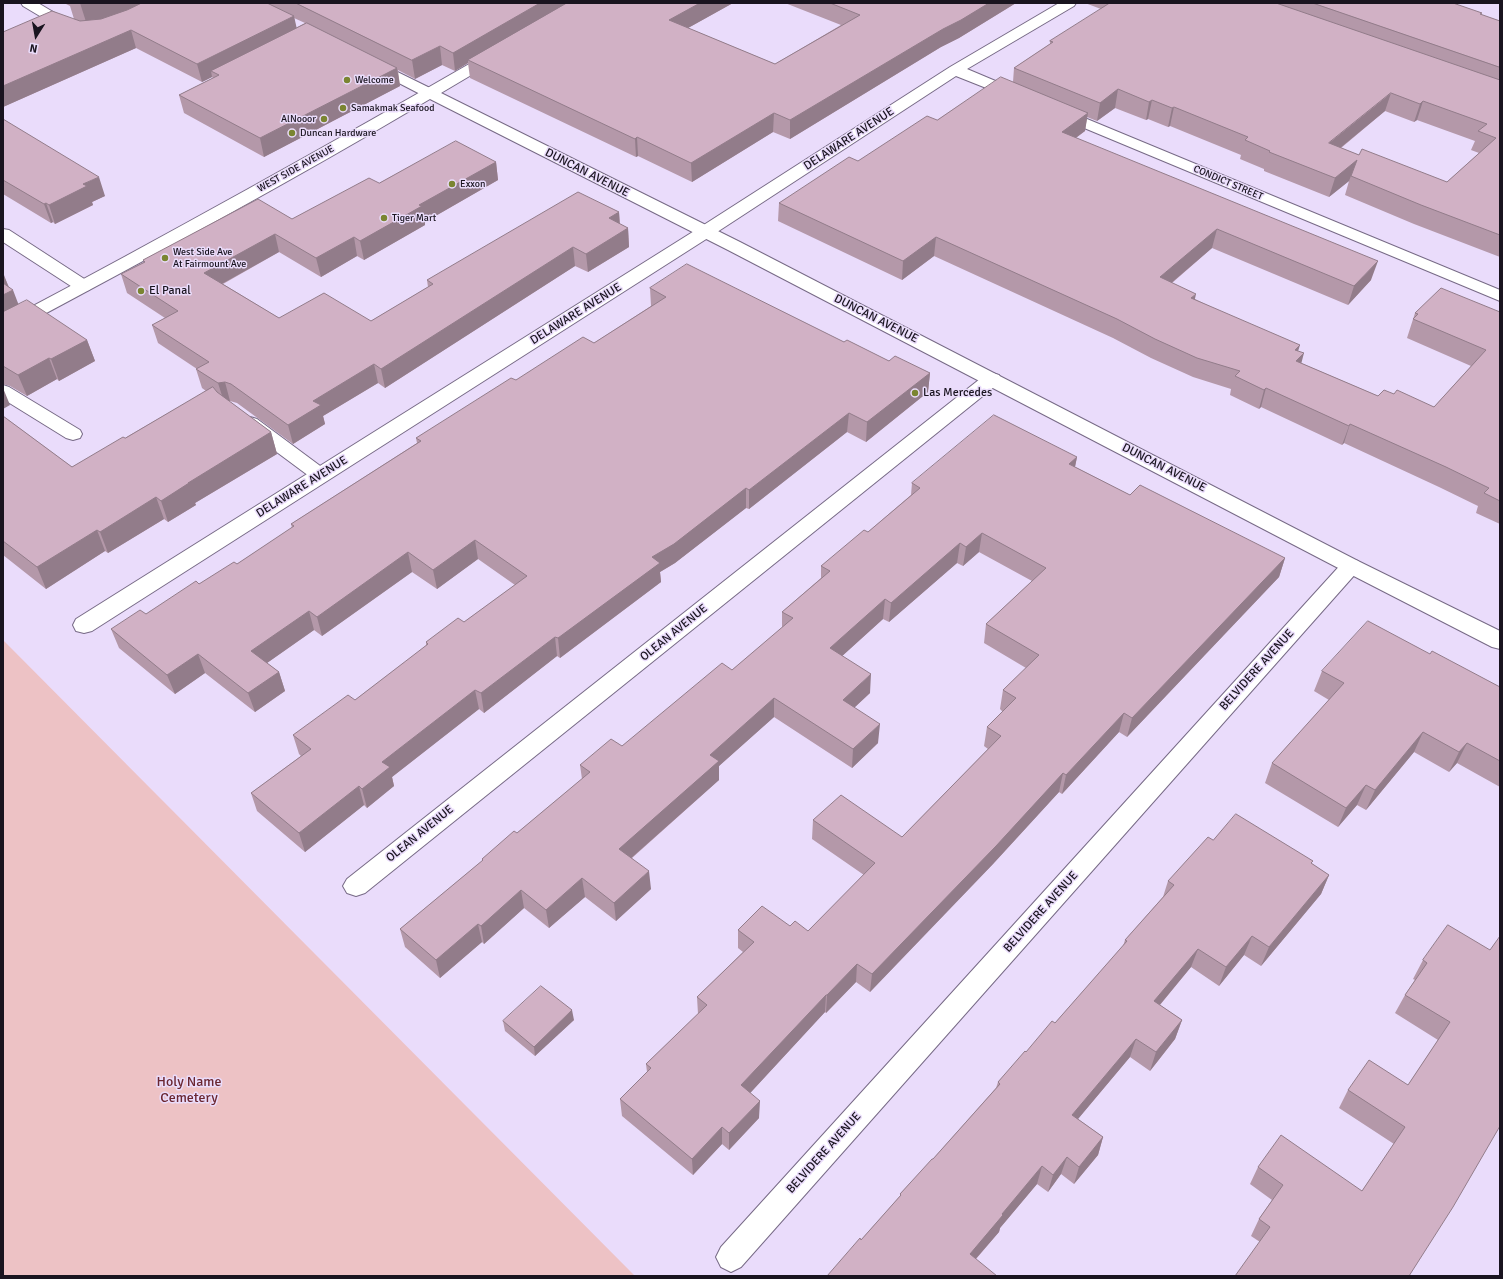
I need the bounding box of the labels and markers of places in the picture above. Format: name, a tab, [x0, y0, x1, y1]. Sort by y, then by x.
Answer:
place label: Welcome	[355, 74, 394, 86]
marker: Welcome	[342, 75, 352, 85]
place label: Samakmak Seafood	[351, 102, 435, 114]
marker: Samakmak Seafood	[338, 103, 348, 113]
place label: AlNooor	[281, 113, 316, 125]
marker: AlNooor	[319, 114, 329, 124]
place label: Duncan Hardware	[300, 127, 376, 139]
marker: Duncan Hardware	[287, 128, 297, 138]
place label: Exxon	[460, 178, 485, 190]
marker: Exxon	[447, 179, 457, 189]
place label: Tiger Mart	[392, 212, 436, 224]
marker: Tiger Mart	[379, 213, 389, 223]
place label: West Side Ave At Fairmount Ave	[173, 246, 246, 270]
marker: West Side Ave At Fairmount Ave	[160, 253, 170, 263]
place label: El Panal	[149, 284, 191, 298]
marker: El Panal	[136, 286, 146, 296]
place label: Las Mercedes	[923, 386, 992, 400]
marker: Las Mercedes	[910, 388, 920, 398]

